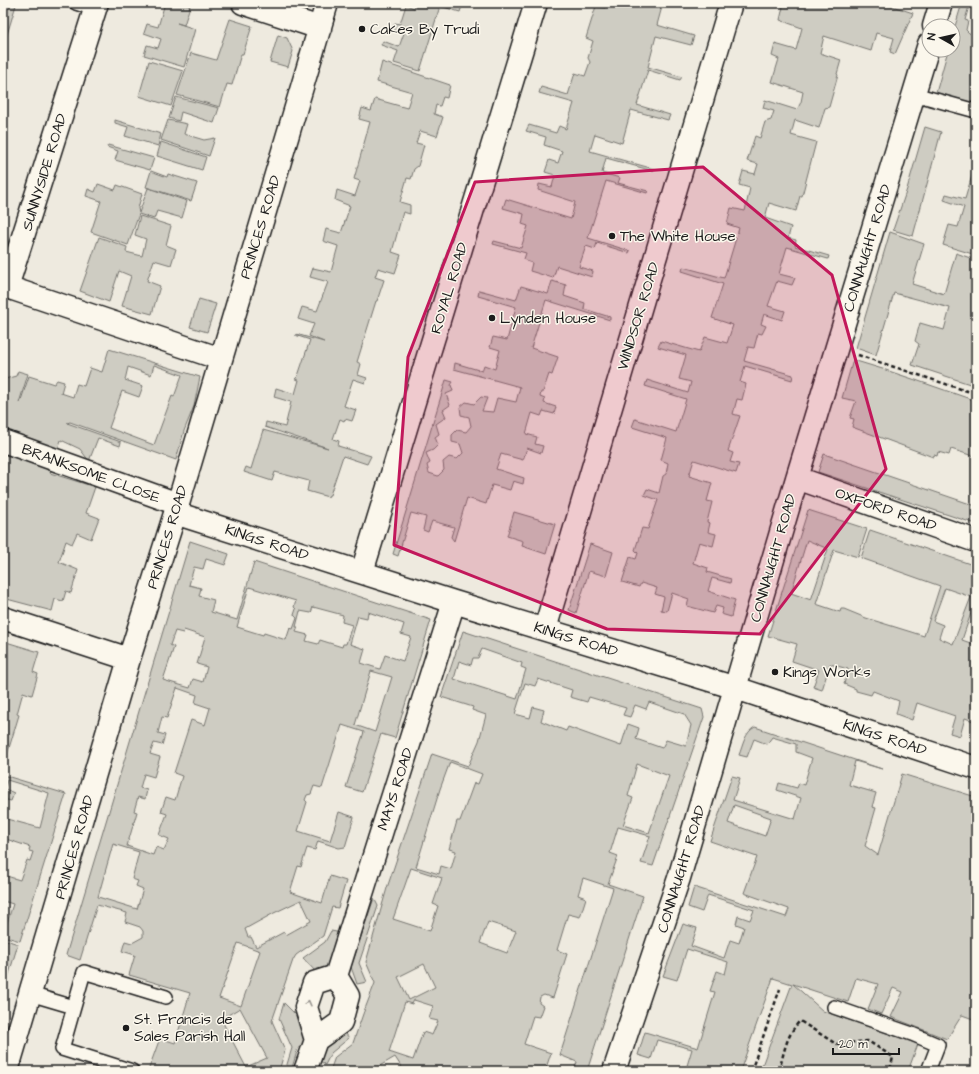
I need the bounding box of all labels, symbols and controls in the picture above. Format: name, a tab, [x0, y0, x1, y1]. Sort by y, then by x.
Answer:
north arrow	[921, 18, 961, 58]
place label: Cakes By Trudi	[370, 19, 480, 41]
marker: Cakes By Trudi	[357, 24, 367, 34]
text: N	[924, 32, 940, 41]
street label: SUNNYSIDE ROAD	[17, 111, 72, 233]
street label: PRINCES ROAD	[235, 173, 286, 281]
street label: CONNAUGHT ROAD	[838, 182, 897, 315]
place label: The White House	[620, 226, 736, 247]
marker: The White House	[607, 231, 617, 241]
street label: ROYAL ROAD	[426, 239, 473, 337]
street label: WINDSOR ROAD	[612, 259, 665, 373]
place label: Lynden House	[500, 308, 596, 330]
marker: Lynden House	[487, 313, 497, 323]
street label: BRANKSOME CLOSE	[19, 439, 163, 508]
street label: OXFORD ROAD	[832, 482, 940, 537]
street label: PRINCES ROAD	[142, 483, 193, 591]
street label: CONNAUGHT ROAD	[745, 491, 802, 625]
street label: KINGS ROAD	[222, 519, 312, 566]
street label: KINGS ROAD	[531, 617, 621, 662]
place label: Kings Works	[783, 662, 871, 684]
marker: Kings Works	[770, 667, 780, 677]
street label: KINGS ROAD	[840, 714, 930, 761]
street label: MAYS ROAD	[372, 745, 419, 833]
street label: PRINCES ROAD	[50, 792, 99, 902]
street label: CONNAUGHT ROAD	[652, 803, 711, 936]
one-way arrow	[303, 999, 311, 1006]
place label: St. Francis de Sales Parish Hall	[134, 1009, 245, 1047]
marker: St. Francis de Sales Parish Hall	[121, 1023, 131, 1033]
scale bar	[833, 1030, 899, 1056]
text: 20 m	[839, 1036, 868, 1053]

